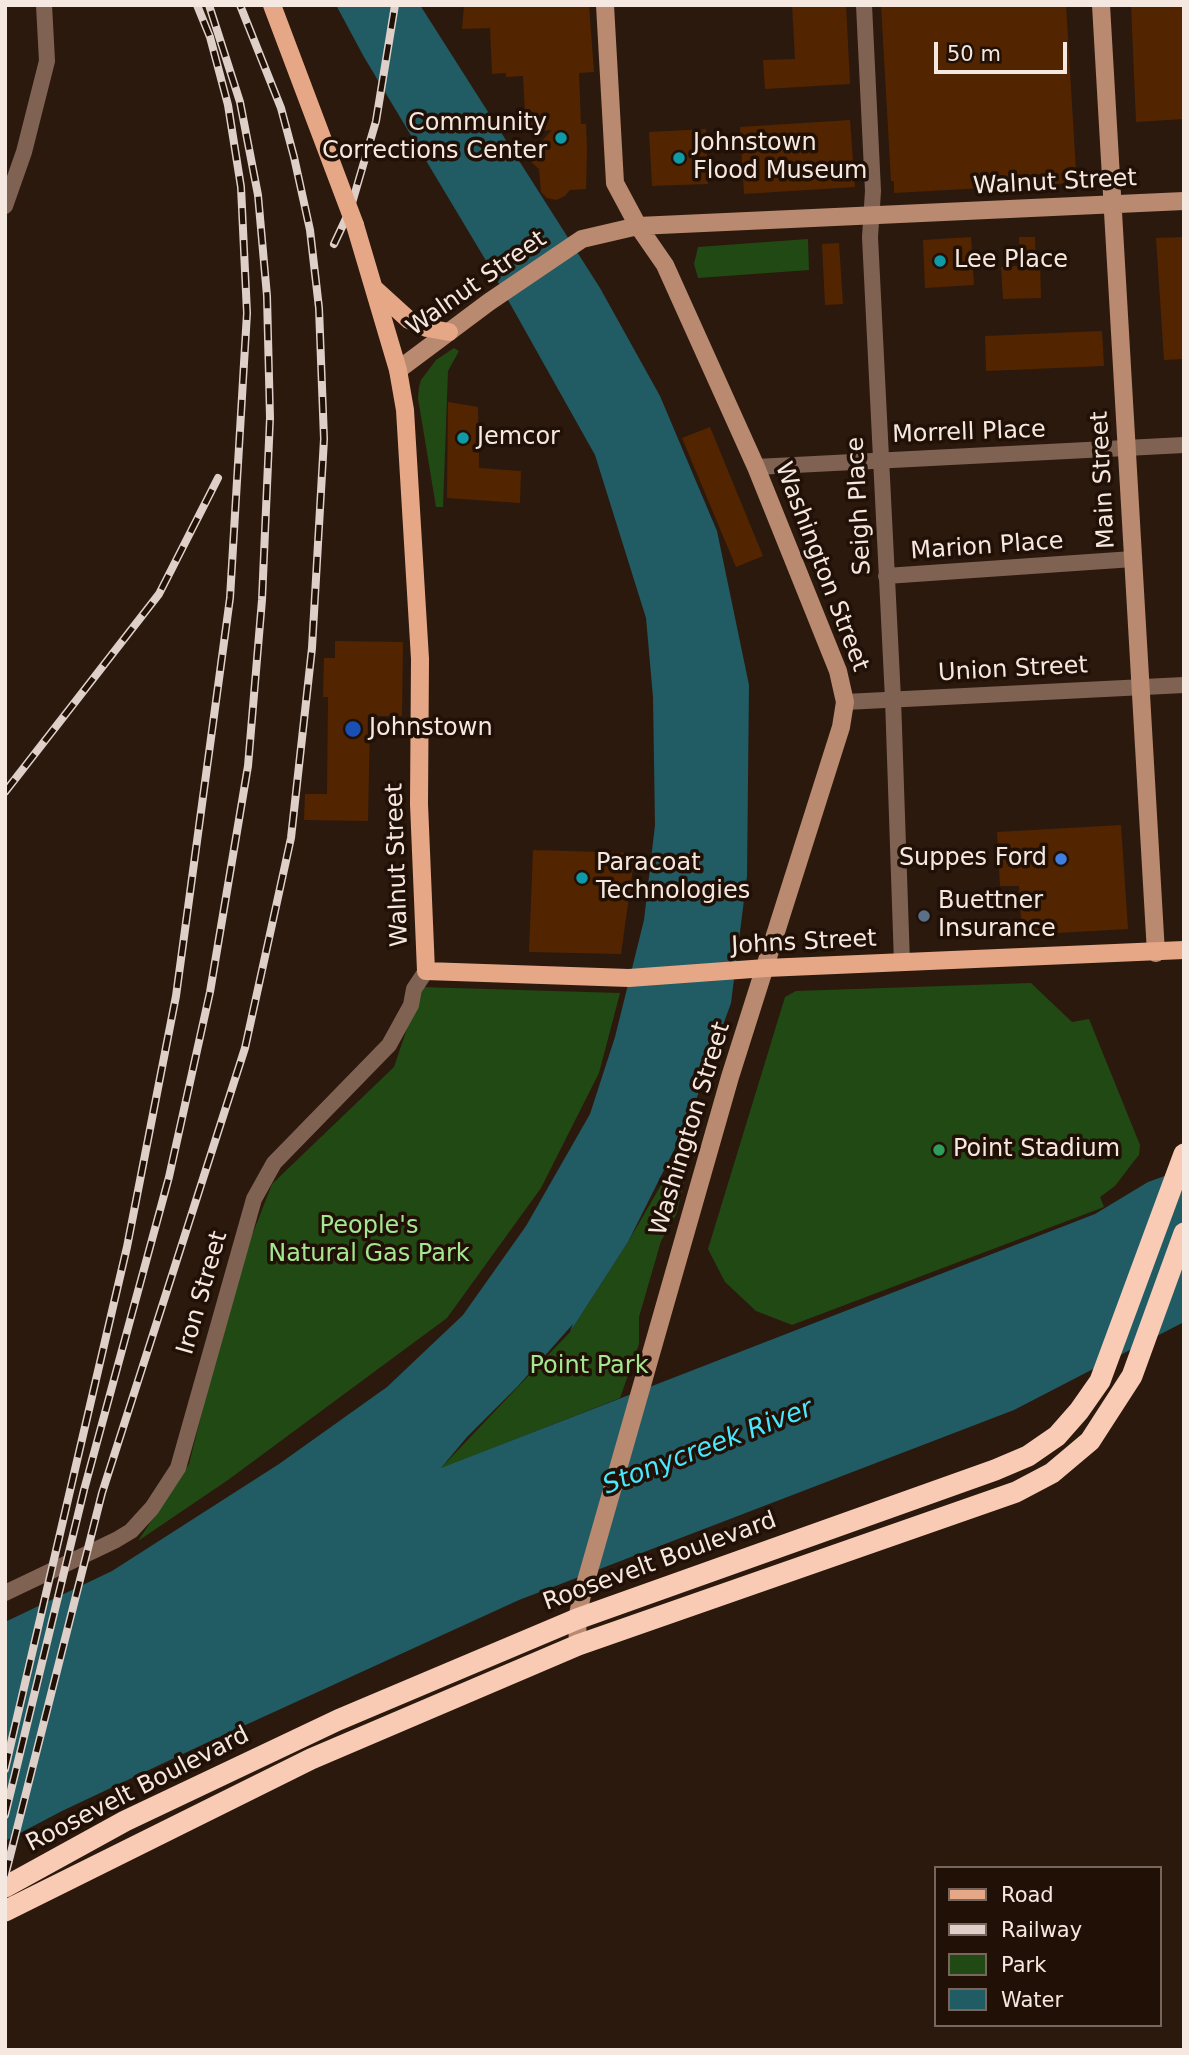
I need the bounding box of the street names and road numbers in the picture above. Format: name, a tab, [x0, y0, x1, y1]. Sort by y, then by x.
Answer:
street label: Walnut Street	[972, 164, 1138, 202]
street label: Walnut Street	[402, 225, 552, 343]
street label: Main Street	[1086, 410, 1122, 550]
street label: Morrell Place	[892, 416, 1046, 450]
street label: Seigh Place	[842, 436, 878, 576]
street label: Washington Street	[768, 458, 874, 676]
street label: Marion Place	[910, 527, 1064, 567]
street label: Union Street	[937, 652, 1089, 688]
street label: Walnut Street	[381, 783, 415, 947]
street label: Johns Street	[731, 925, 877, 961]
street label: Washington Street	[645, 1019, 737, 1239]
street label: Iron Street	[172, 1228, 234, 1358]
street label: Roosevelt Boulevard	[539, 1506, 781, 1618]
street label: Roosevelt Boulevard	[22, 1721, 254, 1859]

